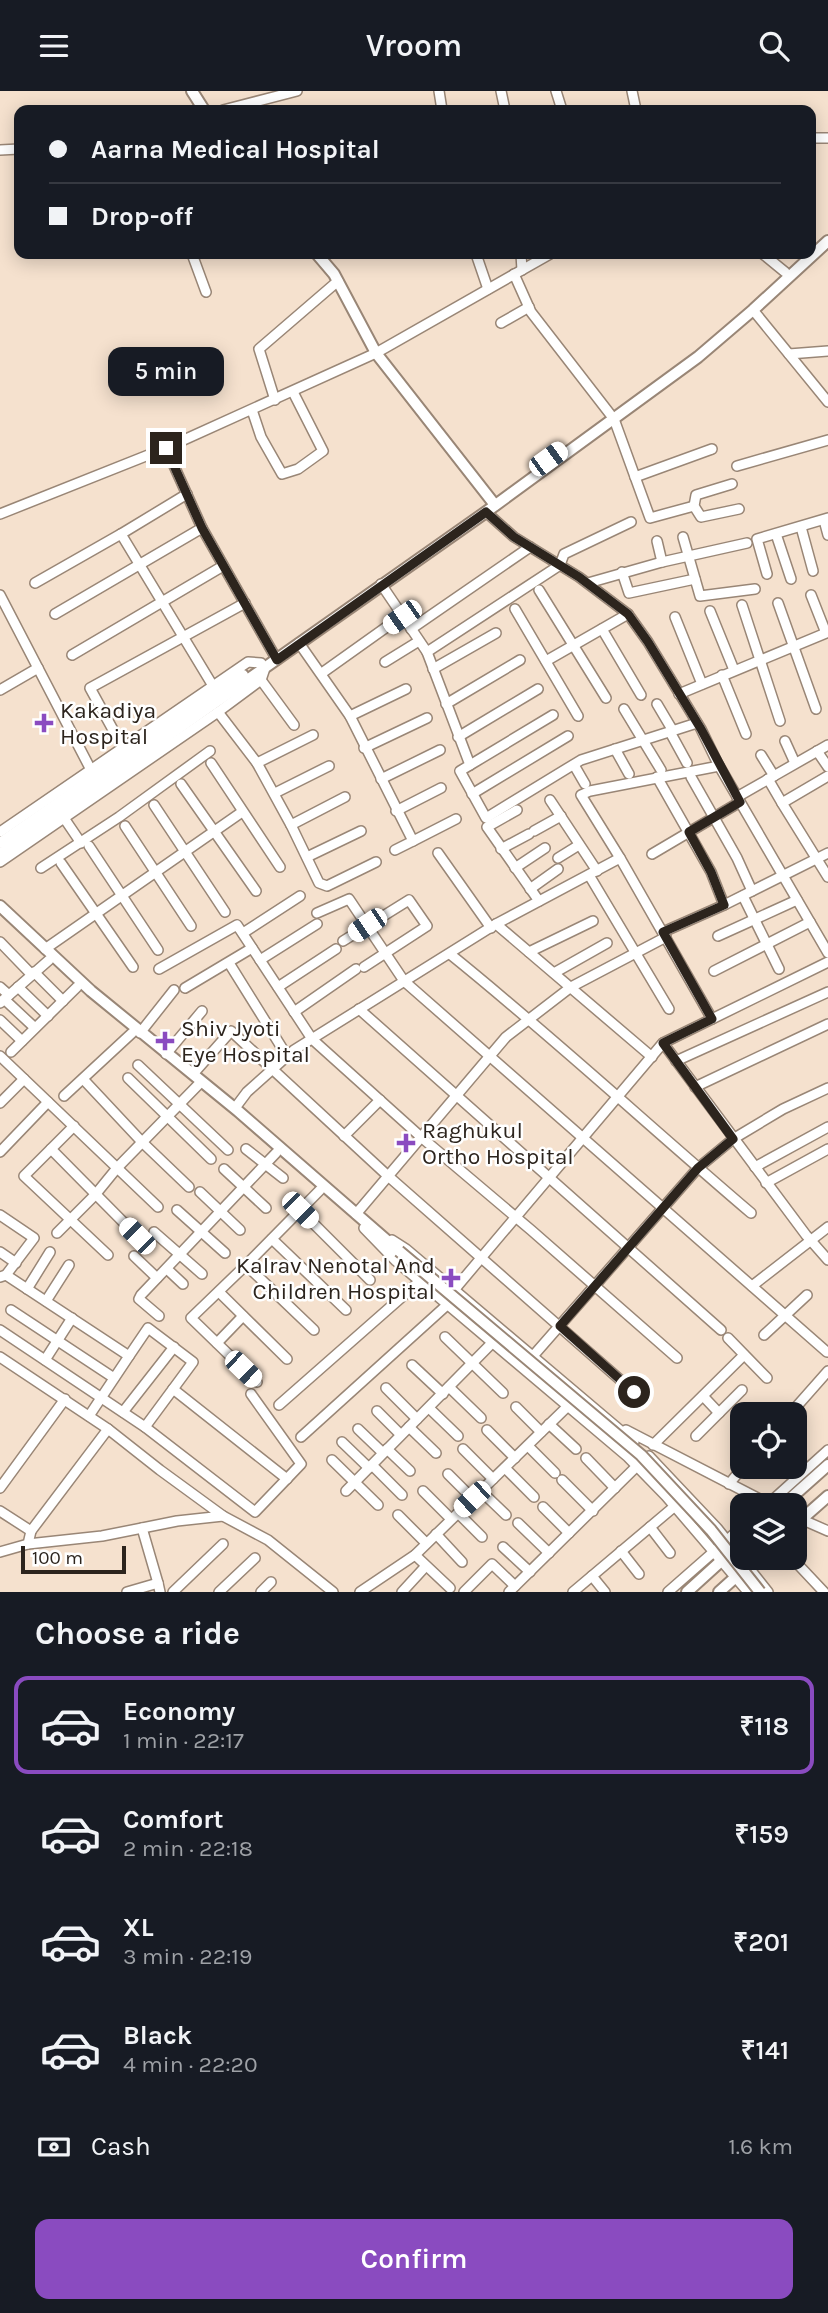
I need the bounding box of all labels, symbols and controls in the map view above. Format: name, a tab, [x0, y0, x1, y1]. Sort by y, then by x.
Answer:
icon: menu	[35, 27, 73, 65]
text: Vroom	[366, 27, 462, 64]
icon: search	[755, 27, 793, 65]
text: Aarna Medical Hospital	[91, 134, 380, 165]
text: Drop-off	[91, 201, 193, 232]
callout: 5 min	[108, 347, 224, 395]
text: 5 min	[135, 358, 197, 385]
route end	[150, 432, 182, 464]
car	[525, 438, 572, 480]
car	[379, 596, 426, 638]
place label: Kakadiya Hospital	[60, 697, 156, 750]
marker: Kakadiya Hospital	[34, 713, 54, 733]
car	[344, 905, 391, 945]
place label: Shiv Jyoti Eye Hospital	[181, 1015, 310, 1068]
marker: Shiv Jyoti Eye Hospital	[155, 1031, 175, 1051]
place label: Raghukul Ortho Hospital	[422, 1117, 574, 1170]
marker: Raghukul Ortho Hospital	[396, 1133, 416, 1153]
car	[278, 1188, 323, 1232]
car	[115, 1214, 160, 1258]
place label: Kalrav Nenotal And Children Hospital	[236, 1252, 435, 1305]
marker: Kalrav Nenotal And Children Hospital	[441, 1268, 461, 1288]
car	[221, 1347, 266, 1391]
route start	[618, 1376, 650, 1408]
map controls	[730, 1402, 807, 1570]
button: locate	[730, 1402, 807, 1479]
car	[450, 1477, 495, 1521]
button: layers	[730, 1493, 807, 1570]
scale bar	[21, 1543, 126, 1575]
text: 100 m	[32, 1547, 83, 1569]
text: Choose a ride	[35, 1615, 240, 1652]
icon: car	[39, 1694, 102, 1757]
text: Economy	[123, 1696, 235, 1727]
text: ₹118	[739, 1711, 789, 1742]
text: 1 min · 22:17	[123, 1727, 244, 1754]
icon: car	[39, 1802, 102, 1865]
text: Comfort	[123, 1804, 224, 1835]
text: ₹159	[734, 1819, 789, 1850]
text: 2 min · 22:18	[123, 1835, 253, 1862]
icon: car	[39, 1910, 102, 1973]
text: XL	[123, 1912, 154, 1943]
text: ₹201	[733, 1927, 789, 1958]
text: 3 min · 22:19	[123, 1943, 252, 1970]
icon: car	[39, 2018, 102, 2081]
text: Black	[123, 2020, 192, 2051]
text: ₹141	[741, 2035, 789, 2066]
text: 4 min · 22:20	[123, 2051, 258, 2078]
icon: cash	[35, 2128, 73, 2166]
text: Cash	[91, 2131, 151, 2162]
text: 1.6 km	[728, 2133, 793, 2160]
button: Confirm	[35, 2219, 793, 2299]

